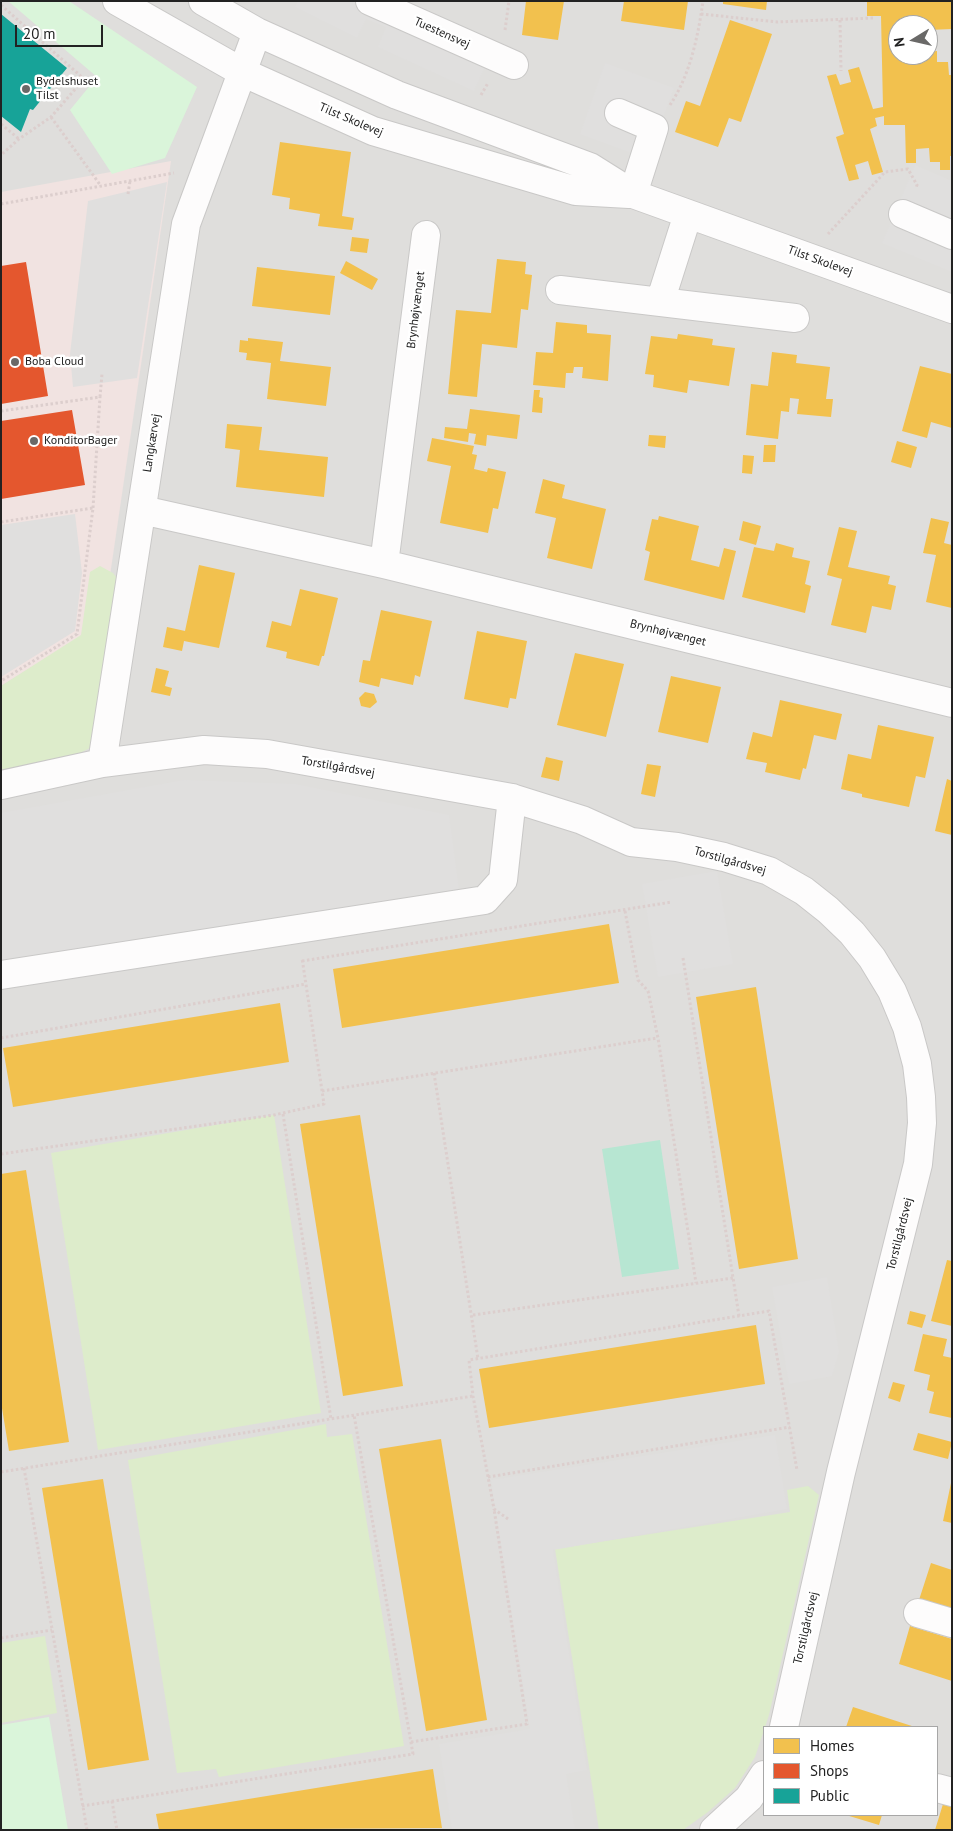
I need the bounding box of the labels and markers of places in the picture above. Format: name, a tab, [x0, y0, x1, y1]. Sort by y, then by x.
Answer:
place label: Bydelshuset Tilst	[36, 75, 98, 103]
marker: Bydelshuset Tilst	[20, 83, 32, 95]
place label: Boba Cloud	[25, 355, 84, 369]
marker: Boba Cloud	[9, 356, 21, 368]
place label: KonditorBager	[44, 434, 117, 448]
marker: KonditorBager	[28, 435, 40, 447]

